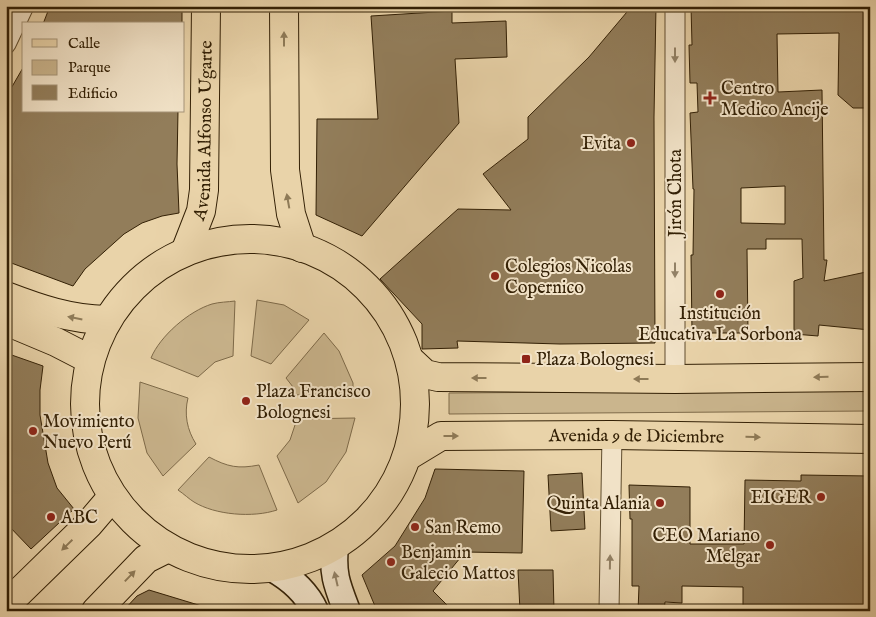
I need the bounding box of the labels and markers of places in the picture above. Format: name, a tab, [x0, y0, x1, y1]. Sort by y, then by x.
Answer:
place label: Centro Medico Ancije	[721, 78, 829, 122]
marker: Centro Medico Ancije	[703, 91, 717, 105]
place label: Evita	[582, 133, 621, 156]
marker: Evita	[625, 137, 637, 149]
place label: Colegios Nicolas Copernico	[505, 256, 632, 300]
marker: Colegios Nicolas Copernico	[489, 270, 501, 282]
marker: Institución Educativa La Sorbona	[714, 288, 726, 300]
place label: Institución Educativa La Sorbona	[638, 303, 802, 347]
place label: Plaza Bolognesi	[536, 349, 654, 372]
marker: Plaza Bolognesi	[520, 353, 532, 365]
place label: Plaza Francisco Bolognesi	[256, 381, 371, 425]
marker: Plaza Francisco Bolognesi	[240, 395, 252, 407]
place label: Movimiento Nuevo Perú	[43, 411, 135, 455]
marker: Movimiento Nuevo Perú	[27, 425, 39, 437]
place label: EIGER	[751, 487, 812, 510]
marker: EIGER	[815, 491, 827, 503]
place label: Quinta Alania	[547, 493, 650, 516]
marker: Quinta Alania	[654, 497, 666, 509]
place label: ABC	[60, 507, 98, 530]
marker: ABC	[45, 511, 57, 523]
place label: San Remo	[425, 517, 501, 540]
marker: San Remo	[409, 521, 421, 533]
place label: CEO Mariano Melgar	[653, 525, 760, 569]
marker: CEO Mariano Melgar	[764, 539, 776, 551]
place label: Benjamin Galecio Mattos	[401, 542, 515, 586]
marker: Benjamin Galecio Mattos	[385, 556, 397, 568]

